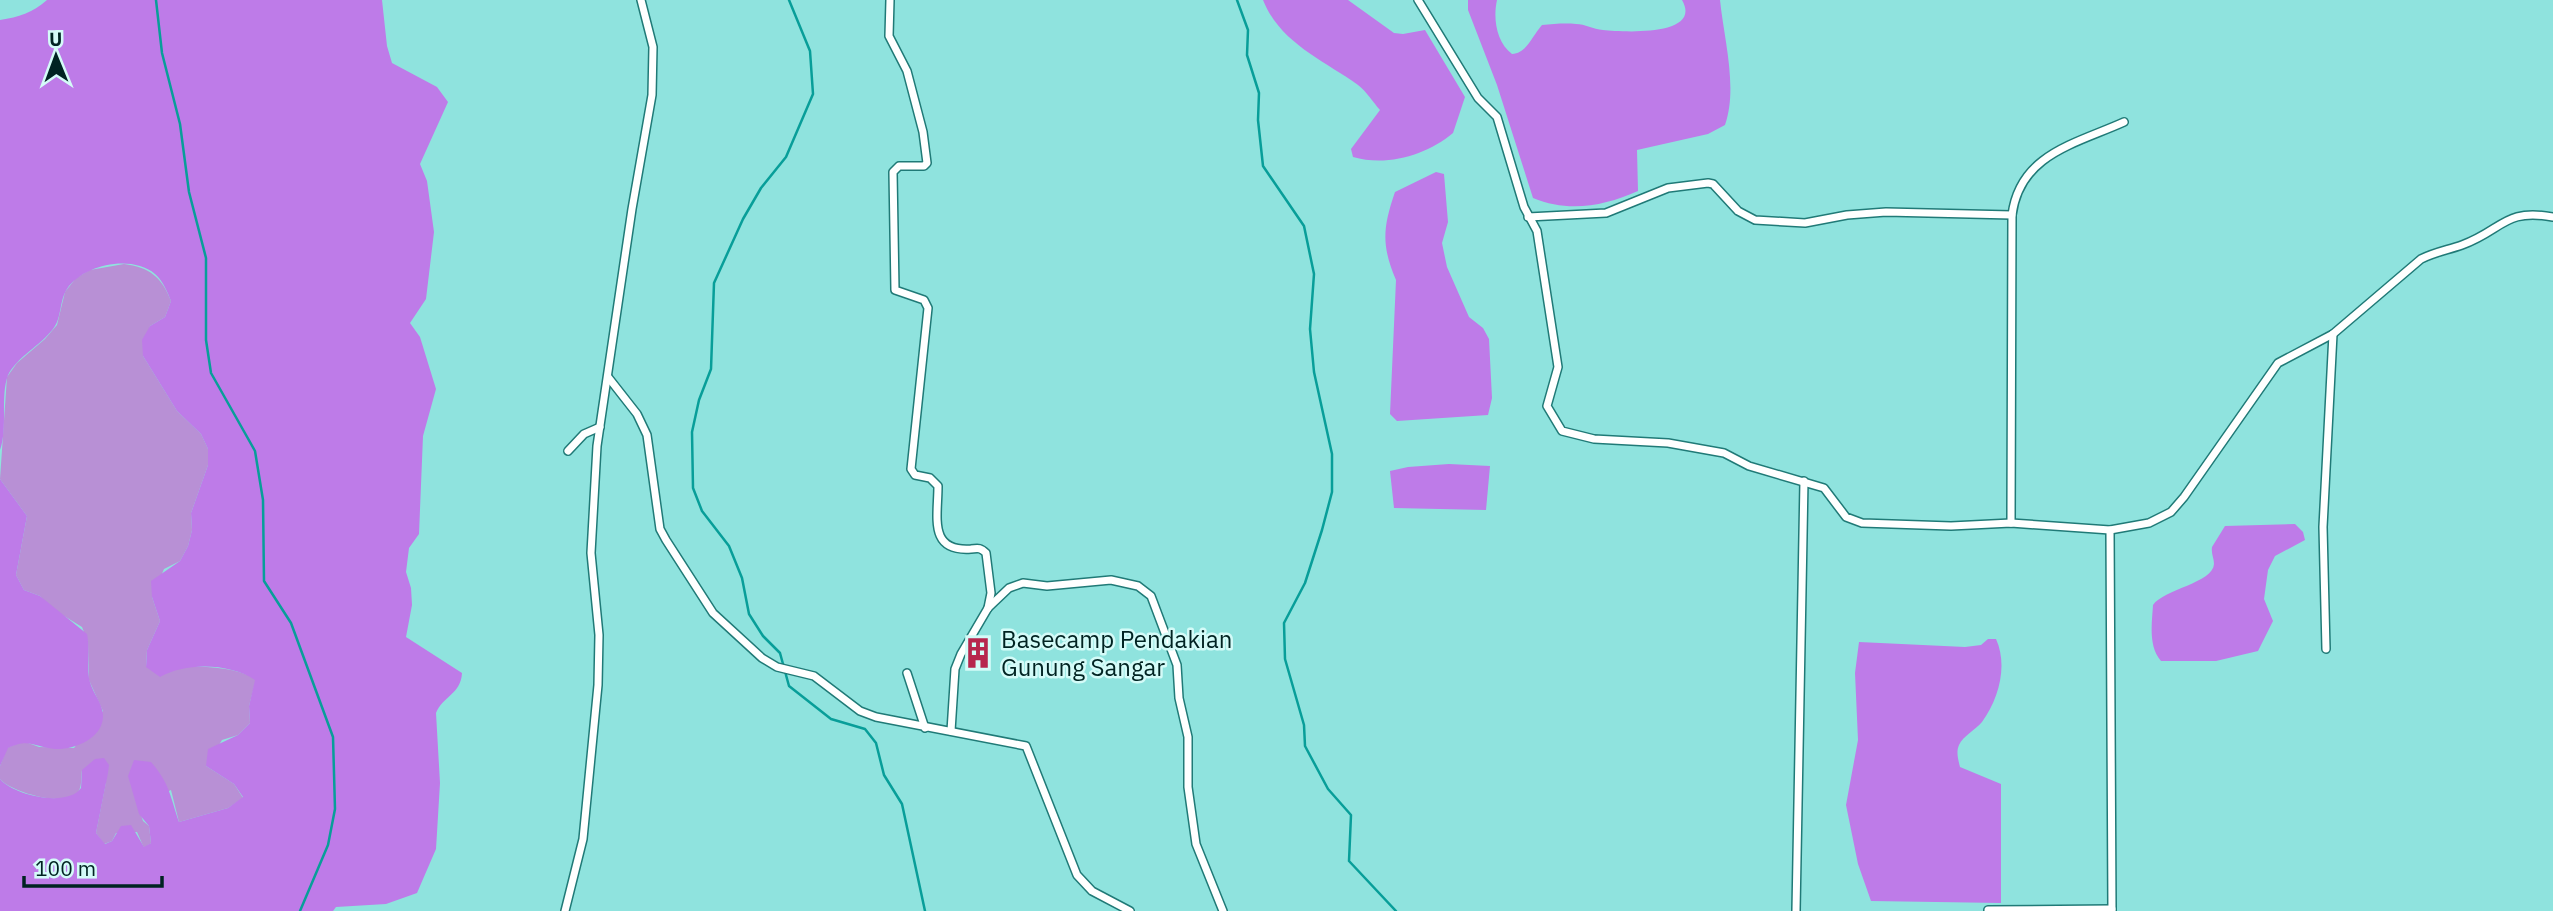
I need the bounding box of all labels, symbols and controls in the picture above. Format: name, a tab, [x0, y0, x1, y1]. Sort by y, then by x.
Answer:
north arrow	[21, 21, 91, 91]
text: U	[49, 27, 63, 51]
place label: Basecamp Pendakian Gunung Sangar	[1001, 623, 1232, 683]
building icon: Basecamp Pendakian Gunung Sangar	[961, 636, 995, 670]
scale bar	[24, 844, 163, 888]
text: 100 m	[35, 854, 96, 882]

